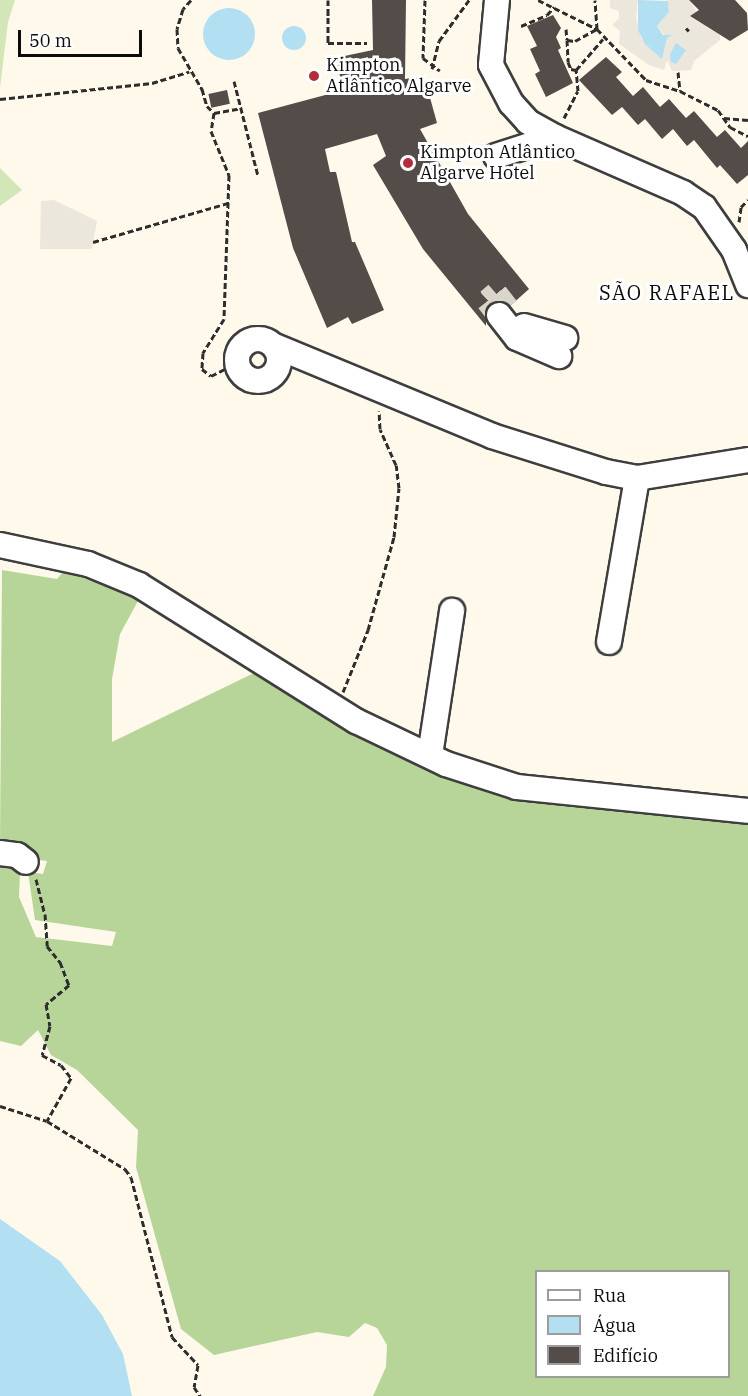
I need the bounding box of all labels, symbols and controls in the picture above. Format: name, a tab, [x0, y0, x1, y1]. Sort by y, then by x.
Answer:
scale bar	[21, 18, 146, 56]
text: 50 m	[29, 29, 72, 52]
place label: Kimpton Atlântico Algarve	[326, 55, 471, 98]
marker: Kimpton Atlântico Algarve	[307, 69, 321, 83]
place label: Kimpton Atlântico Algarve Hotel	[420, 142, 575, 184]
marker: Kimpton Atlântico Algarve Hotel	[401, 156, 415, 170]
district label: SÃO RAFAEL	[599, 280, 735, 304]
legend	[535, 1270, 730, 1378]
text: Rua	[593, 1284, 626, 1307]
text: Água	[593, 1314, 636, 1337]
text: Edifício	[593, 1344, 658, 1367]

